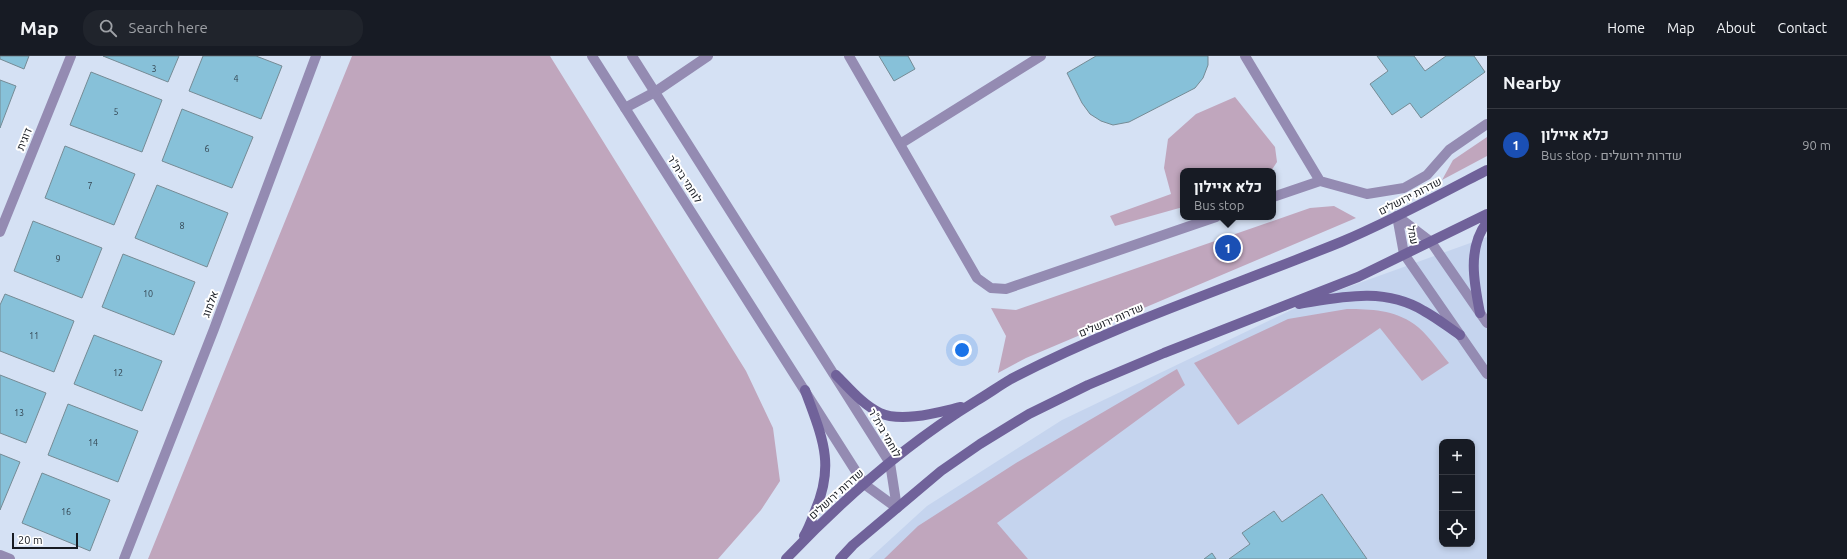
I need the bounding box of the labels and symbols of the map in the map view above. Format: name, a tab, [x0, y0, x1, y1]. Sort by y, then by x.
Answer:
house number: 3	[151, 64, 157, 74]
house number: 4	[233, 74, 239, 84]
house number: 5	[113, 107, 119, 117]
street label: דוגית	[14, 126, 34, 152]
house number: 6	[204, 144, 210, 154]
street label: לוחמי בית"ר	[665, 153, 705, 205]
street label: שדרות ירושלים	[1376, 175, 1444, 217]
house number: 7	[87, 181, 93, 191]
house number: 8	[179, 221, 185, 231]
street label: עמל	[1405, 225, 1421, 245]
pin: 1	[1215, 233, 1241, 263]
house number: 9	[55, 254, 61, 264]
house number: 10	[143, 289, 153, 299]
street label: אלמוג	[200, 289, 220, 319]
street label: שדרות ירושלים	[1077, 301, 1145, 339]
house number: 11	[29, 331, 39, 341]
your location	[952, 340, 972, 360]
house number: 12	[113, 368, 123, 378]
street label: לוחמי בית"ר	[866, 407, 904, 460]
house number: 13	[14, 408, 24, 418]
house number: 14	[88, 438, 98, 448]
street label: שדרות ירושלים	[806, 466, 866, 522]
house number: 16	[61, 507, 71, 517]
scale bar	[12, 531, 78, 550]

